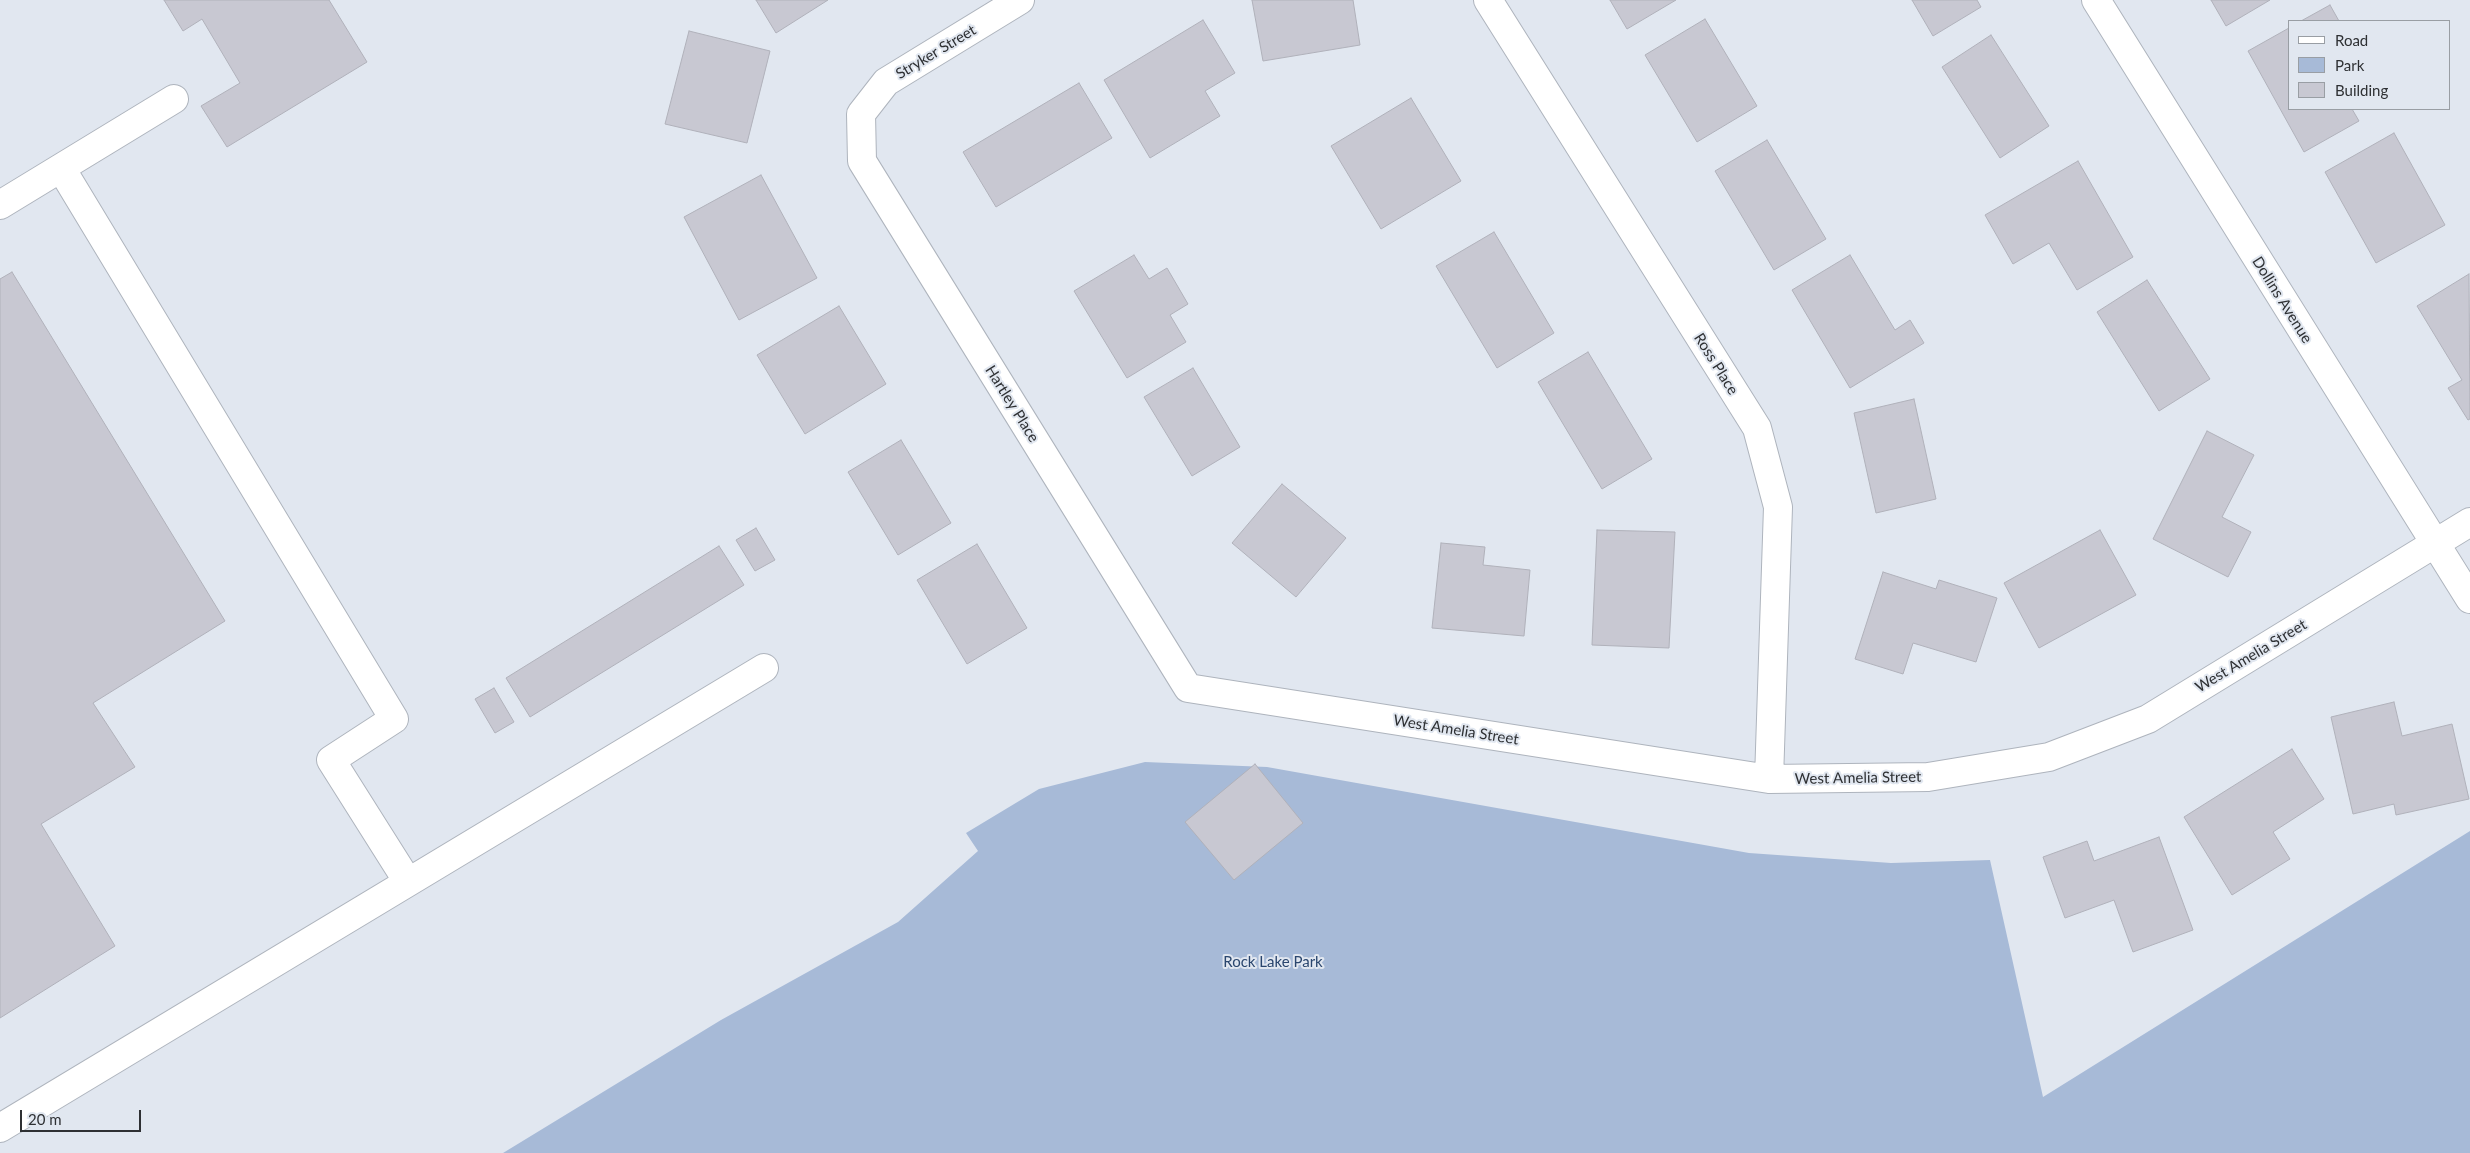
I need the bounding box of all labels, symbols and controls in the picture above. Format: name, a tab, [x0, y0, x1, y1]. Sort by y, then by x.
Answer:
legend	[2288, 20, 2450, 110]
street label: Stryker Street	[893, 21, 979, 83]
text: Road	[2335, 31, 2368, 49]
text: Park	[2335, 56, 2364, 74]
text: Building	[2335, 81, 2388, 99]
street label: Dollins Avenue	[2248, 253, 2316, 347]
street label: Ross Place	[1690, 330, 1742, 398]
street label: Hartley Place	[981, 362, 1043, 446]
street label: West Amelia Street	[2192, 616, 2310, 696]
street label: West Amelia Street	[1392, 711, 1520, 749]
street label: West Amelia Street	[1795, 768, 1921, 788]
park label: Rock Lake Park	[1223, 953, 1323, 971]
scale bar	[22, 1100, 144, 1132]
text: 20 m	[28, 1110, 62, 1128]

